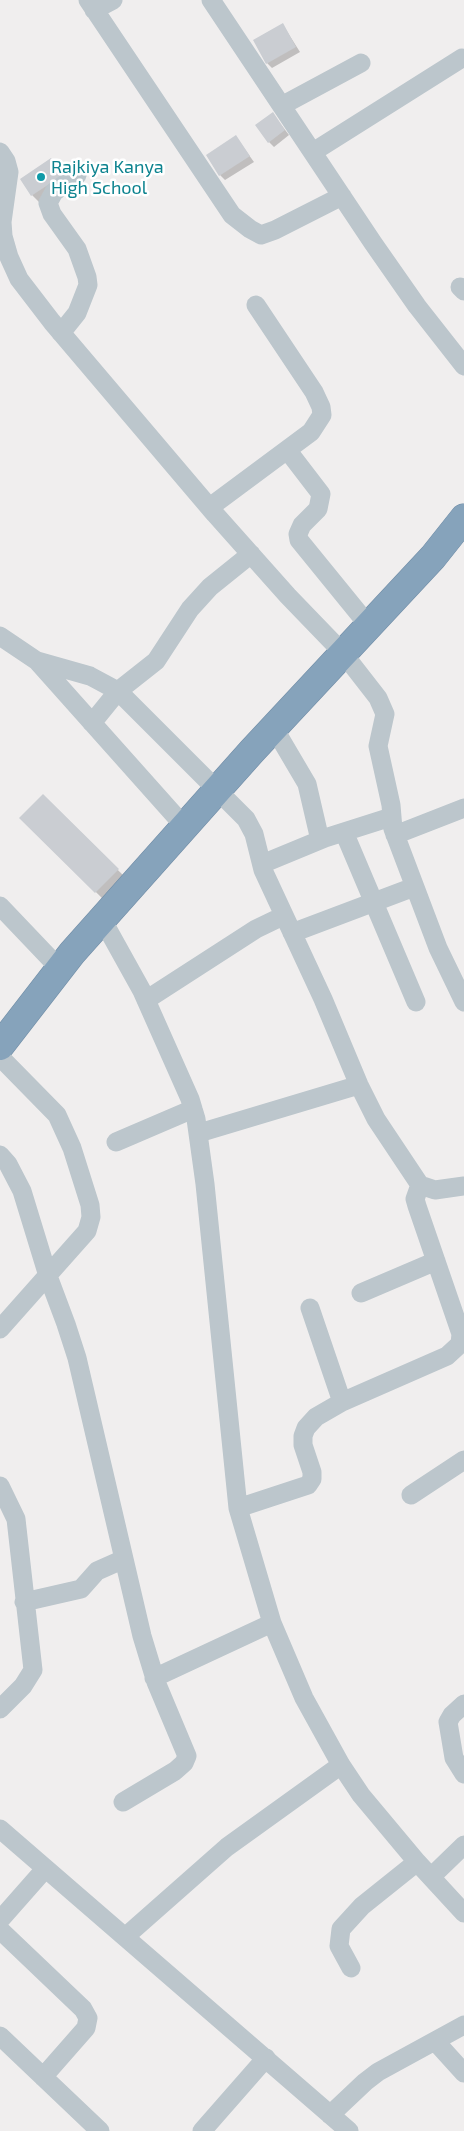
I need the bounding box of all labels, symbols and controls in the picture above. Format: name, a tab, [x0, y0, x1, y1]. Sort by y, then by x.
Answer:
place label: Rajkiya Kanya High School	[51, 156, 164, 198]
marker: Rajkiya Kanya High School	[35, 171, 47, 183]

